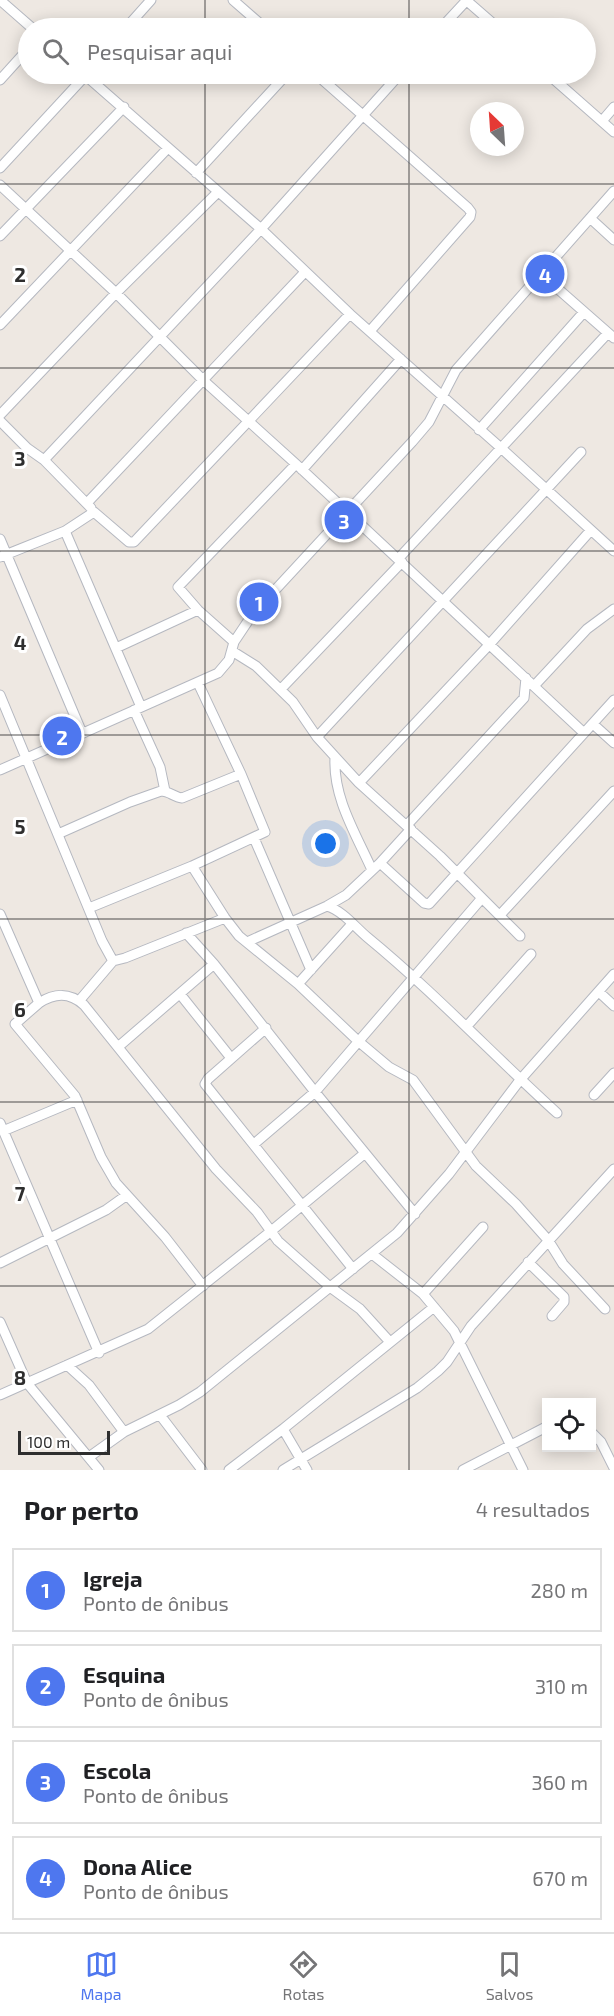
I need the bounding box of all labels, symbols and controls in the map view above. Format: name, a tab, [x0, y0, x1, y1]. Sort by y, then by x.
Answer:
search box	[18, 18, 596, 84]
icon: search	[39, 35, 72, 68]
text: Pesquisar aqui	[87, 38, 233, 64]
north arrow	[470, 102, 524, 156]
pin: 4	[526, 252, 564, 296]
text: 2	[14, 262, 26, 286]
text: 3	[14, 446, 26, 470]
pin: 3	[324, 498, 364, 542]
pin: 1	[240, 580, 278, 624]
text: 4	[14, 630, 27, 654]
pin: 2	[42, 714, 82, 758]
text: 5	[14, 814, 26, 838]
your location	[311, 829, 340, 858]
text: 6	[14, 997, 26, 1021]
text: 7	[15, 1181, 26, 1205]
text: 8	[14, 1365, 26, 1389]
map controls	[542, 1398, 596, 1452]
button: locate	[542, 1398, 596, 1452]
scale bar	[18, 1428, 110, 1456]
text: 100 m	[27, 1432, 70, 1451]
text: Por perto	[24, 1494, 139, 1525]
text: 4 resultados	[476, 1497, 590, 1521]
text: Igreja	[83, 1565, 142, 1591]
text: 1	[41, 1578, 50, 1602]
text: 280 m	[531, 1578, 588, 1602]
text: Ponto de ônibus	[83, 1591, 229, 1615]
text: Esquina	[83, 1661, 165, 1687]
text: 2	[40, 1674, 51, 1698]
text: 310 m	[535, 1674, 588, 1698]
text: Ponto de ônibus	[83, 1687, 229, 1711]
text: Escola	[83, 1757, 151, 1783]
text: 3	[40, 1770, 51, 1794]
text: 360 m	[531, 1770, 588, 1794]
text: Ponto de ônibus	[83, 1783, 229, 1807]
text: Dona Alice	[83, 1853, 192, 1879]
text: 4	[39, 1866, 52, 1890]
text: 670 m	[532, 1866, 588, 1890]
text: Ponto de ônibus	[83, 1879, 229, 1903]
tab: Mapa	[81, 1948, 121, 2003]
tab: Rotas	[283, 1948, 324, 2003]
tab: Salvos	[486, 1948, 533, 2003]

